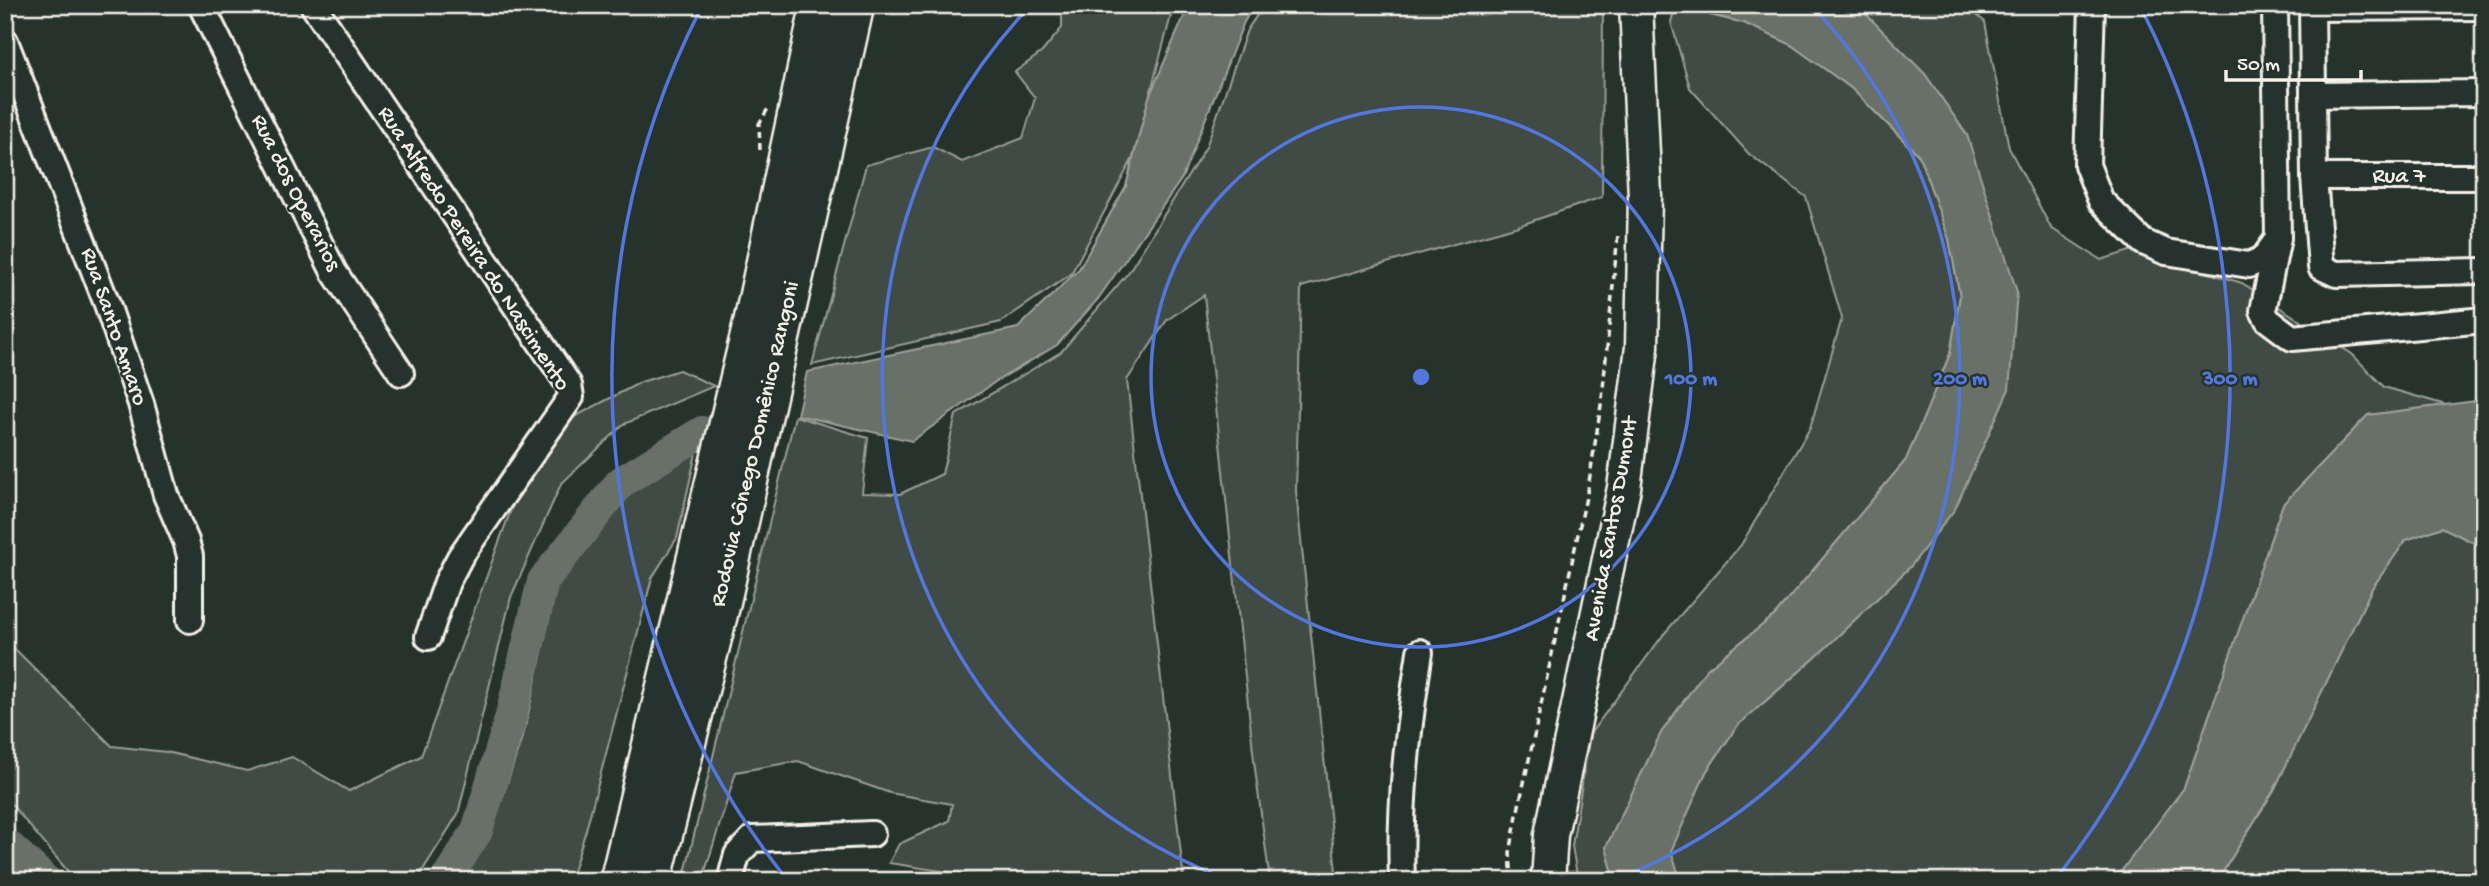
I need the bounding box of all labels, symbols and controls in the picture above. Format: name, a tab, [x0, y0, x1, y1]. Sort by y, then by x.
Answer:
scale bar	[2226, 38, 2361, 82]
text: 50 m	[2237, 54, 2280, 79]
street label: Rua Alfredo Pereira do Nascimento	[371, 102, 575, 396]
street label: Rua dos Operarios	[244, 110, 346, 276]
street label: Rua 7	[2372, 164, 2427, 191]
street label: Rua Santo Amaro	[73, 245, 153, 409]
street label: Rodovia Cônego Domênico Rangoni	[705, 279, 807, 609]
centre of rings	[1409, 365, 1433, 389]
text: 100 m	[1664, 368, 1717, 393]
text: 200 m	[1933, 368, 1987, 393]
text: 300 m	[2202, 368, 2257, 393]
street label: Avenida Santos Dumont	[1579, 413, 1645, 643]

